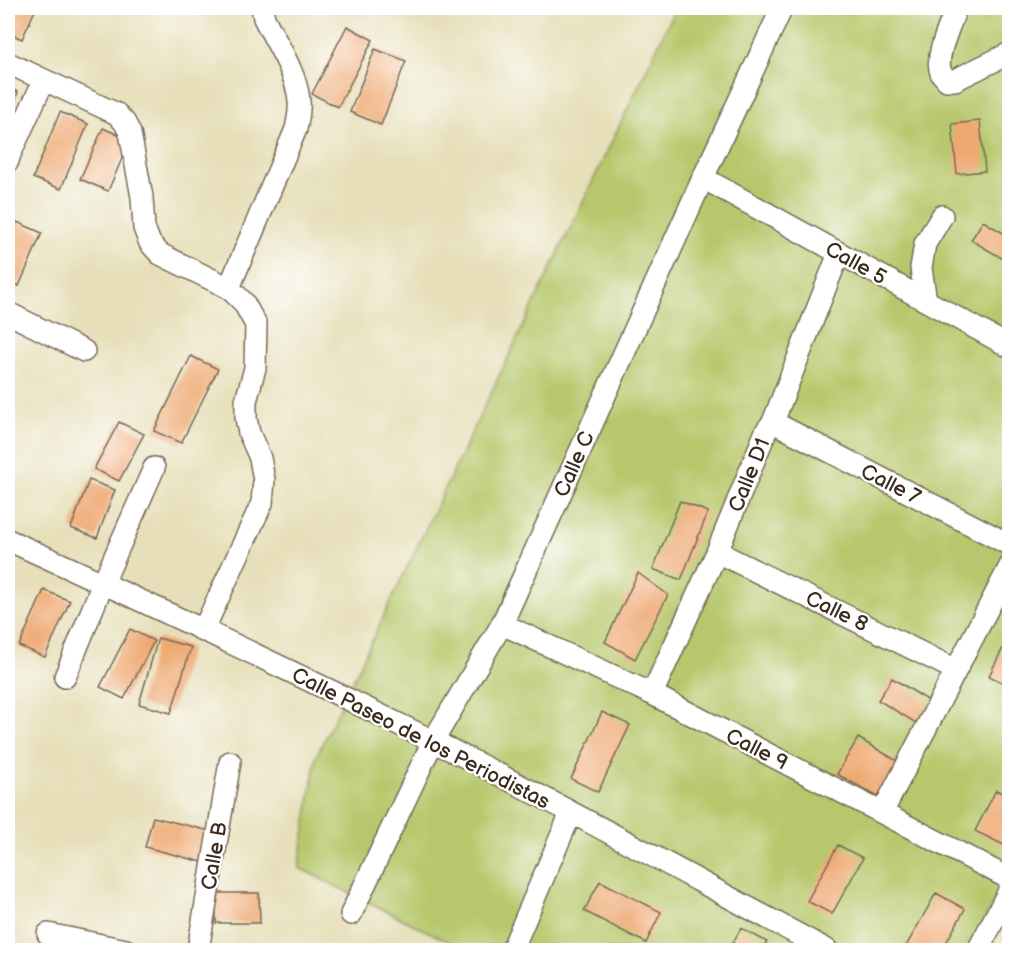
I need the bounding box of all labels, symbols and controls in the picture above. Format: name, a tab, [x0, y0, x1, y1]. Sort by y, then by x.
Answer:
street label: Calle 5	[821, 236, 891, 290]
street label: Calle C	[549, 427, 600, 501]
street label: Calle D1	[723, 435, 776, 516]
street label: Calle 7	[857, 459, 926, 510]
street label: Calle 8	[801, 586, 872, 637]
street label: Calle Paseo de los Periodistas	[288, 662, 554, 815]
street label: Calle 9	[722, 723, 792, 776]
street label: Calle B	[196, 820, 233, 892]

